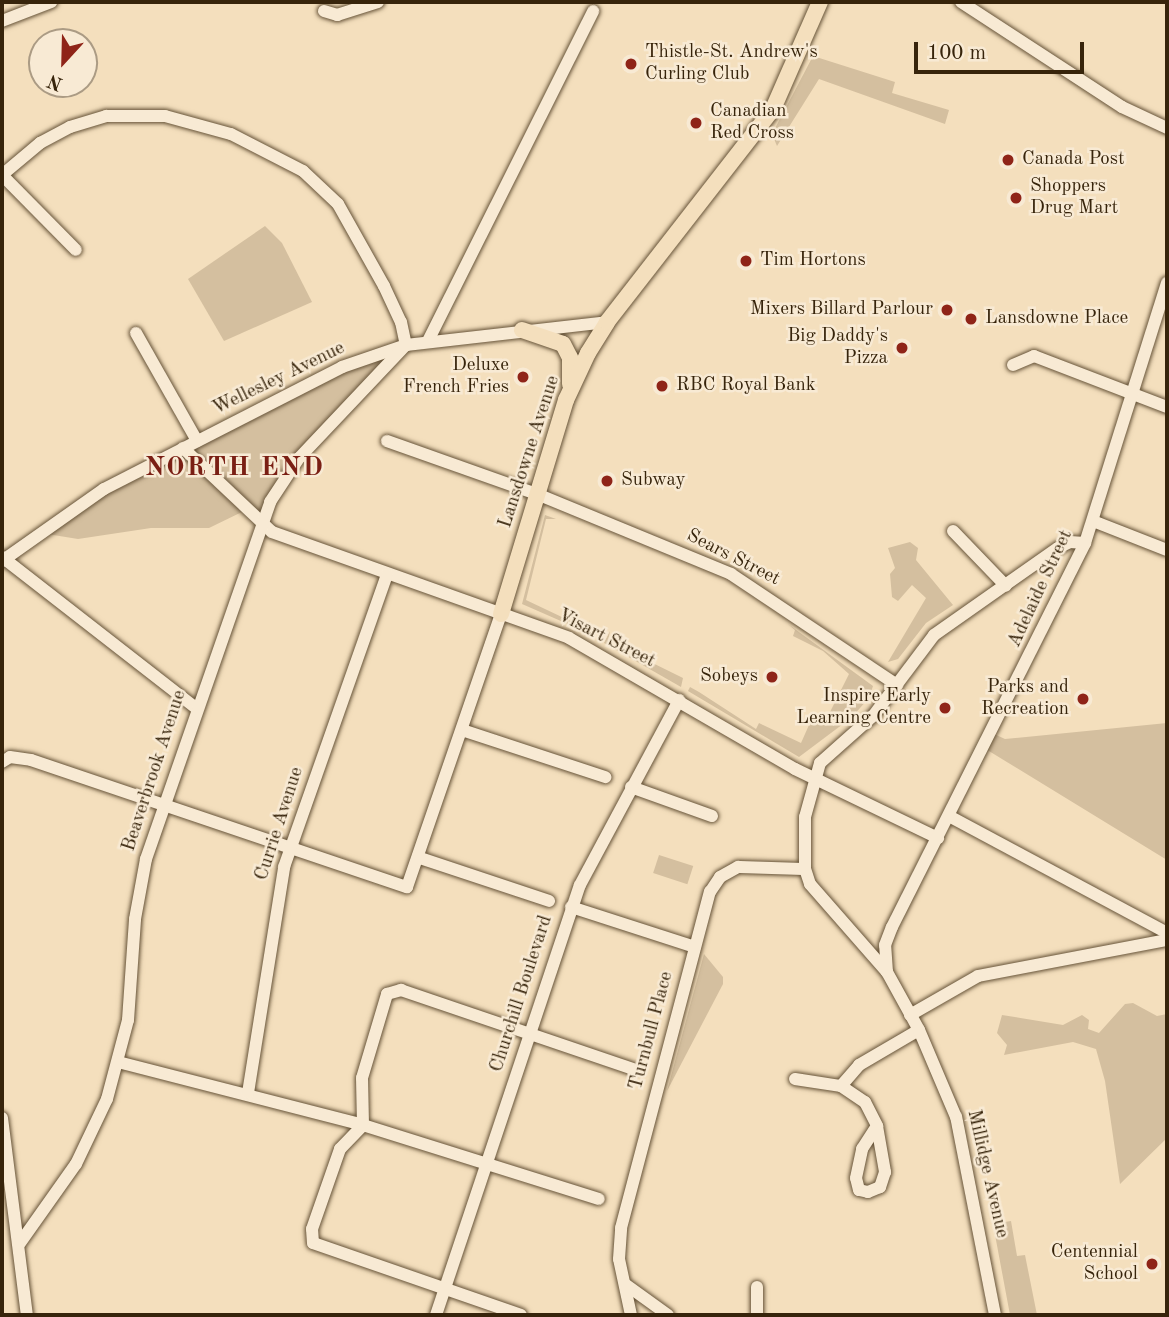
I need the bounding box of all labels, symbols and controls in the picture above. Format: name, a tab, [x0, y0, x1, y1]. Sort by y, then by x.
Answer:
north arrow	[28, 28, 98, 98]
scale bar	[917, 28, 1087, 72]
place label: Thistle-St. Andrew's Curling Club	[645, 42, 818, 86]
text: 100 m	[927, 43, 986, 64]
marker: Thistle-St. Andrew's Curling Club	[623, 56, 639, 72]
text: N	[45, 70, 66, 93]
place label: Canadian Red Cross	[710, 101, 794, 145]
marker: Canadian Red Cross	[688, 115, 704, 131]
place label: Canada Post	[1022, 149, 1125, 171]
marker: Canada Post	[1000, 152, 1016, 168]
place label: Shoppers Drug Mart	[1030, 176, 1118, 220]
marker: Shoppers Drug Mart	[1008, 190, 1024, 206]
place label: Tim Hortons	[760, 250, 866, 272]
marker: Tim Hortons	[738, 253, 754, 269]
place label: Mixers Billard Parlour	[750, 299, 933, 321]
marker: Mixers Billard Parlour	[939, 302, 955, 318]
place label: Lansdowne Place	[985, 308, 1128, 330]
marker: Lansdowne Place	[963, 311, 979, 327]
place label: Big Daddy's Pizza	[787, 326, 888, 370]
street label: Wellesley Avenue	[209, 337, 349, 421]
marker: Big Daddy's Pizza	[894, 340, 910, 356]
place label: Deluxe French Fries	[403, 355, 509, 399]
marker: Deluxe French Fries	[515, 369, 531, 385]
street label: Lansdowne Avenue	[495, 373, 565, 531]
place label: RBC Royal Bank	[676, 375, 816, 397]
marker: RBC Royal Bank	[654, 378, 670, 394]
district label: NORTH END	[146, 453, 324, 485]
place label: Subway	[621, 470, 686, 492]
marker: Subway	[599, 473, 615, 489]
street label: Sears Street	[683, 525, 783, 591]
street label: Adelaide Street	[1004, 527, 1078, 651]
street label: Visart Street	[553, 605, 659, 673]
place label: Sobeys	[700, 666, 758, 688]
marker: Sobeys	[764, 669, 780, 685]
place label: Parks and Recreation	[981, 677, 1069, 721]
place label: Inspire Early Learning Centre	[796, 686, 931, 730]
street label: Beaverbrook Avenue	[118, 687, 192, 855]
marker: Parks and Recreation	[1075, 691, 1091, 707]
marker: Inspire Early Learning Centre	[937, 700, 953, 716]
street label: Currie Avenue	[251, 764, 309, 884]
street label: Churchill Boulevard	[486, 913, 558, 1075]
street label: Turnbull Place	[625, 969, 679, 1093]
street label: Millidge Avenue	[961, 1108, 1013, 1240]
place label: Centennial School	[1051, 1242, 1138, 1286]
marker: Centennial School	[1144, 1256, 1160, 1272]

